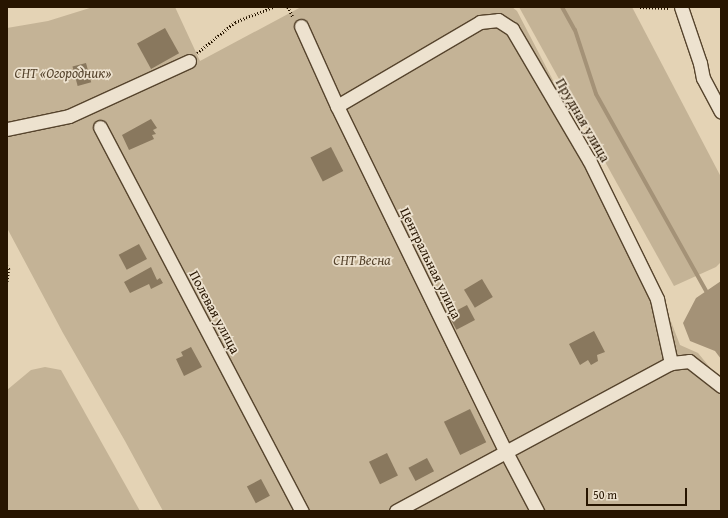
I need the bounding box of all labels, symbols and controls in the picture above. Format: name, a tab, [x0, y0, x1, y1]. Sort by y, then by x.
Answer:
park label: СНТ «Огородник»	[15, 65, 111, 81]
street label: Прудная улица	[552, 75, 614, 165]
street label: Центральная улица	[397, 205, 465, 321]
park label: СНТ Весна	[333, 252, 391, 268]
street label: Полевая улица	[186, 267, 244, 357]
scale bar	[588, 480, 689, 506]
text: 50 m	[593, 486, 617, 503]

